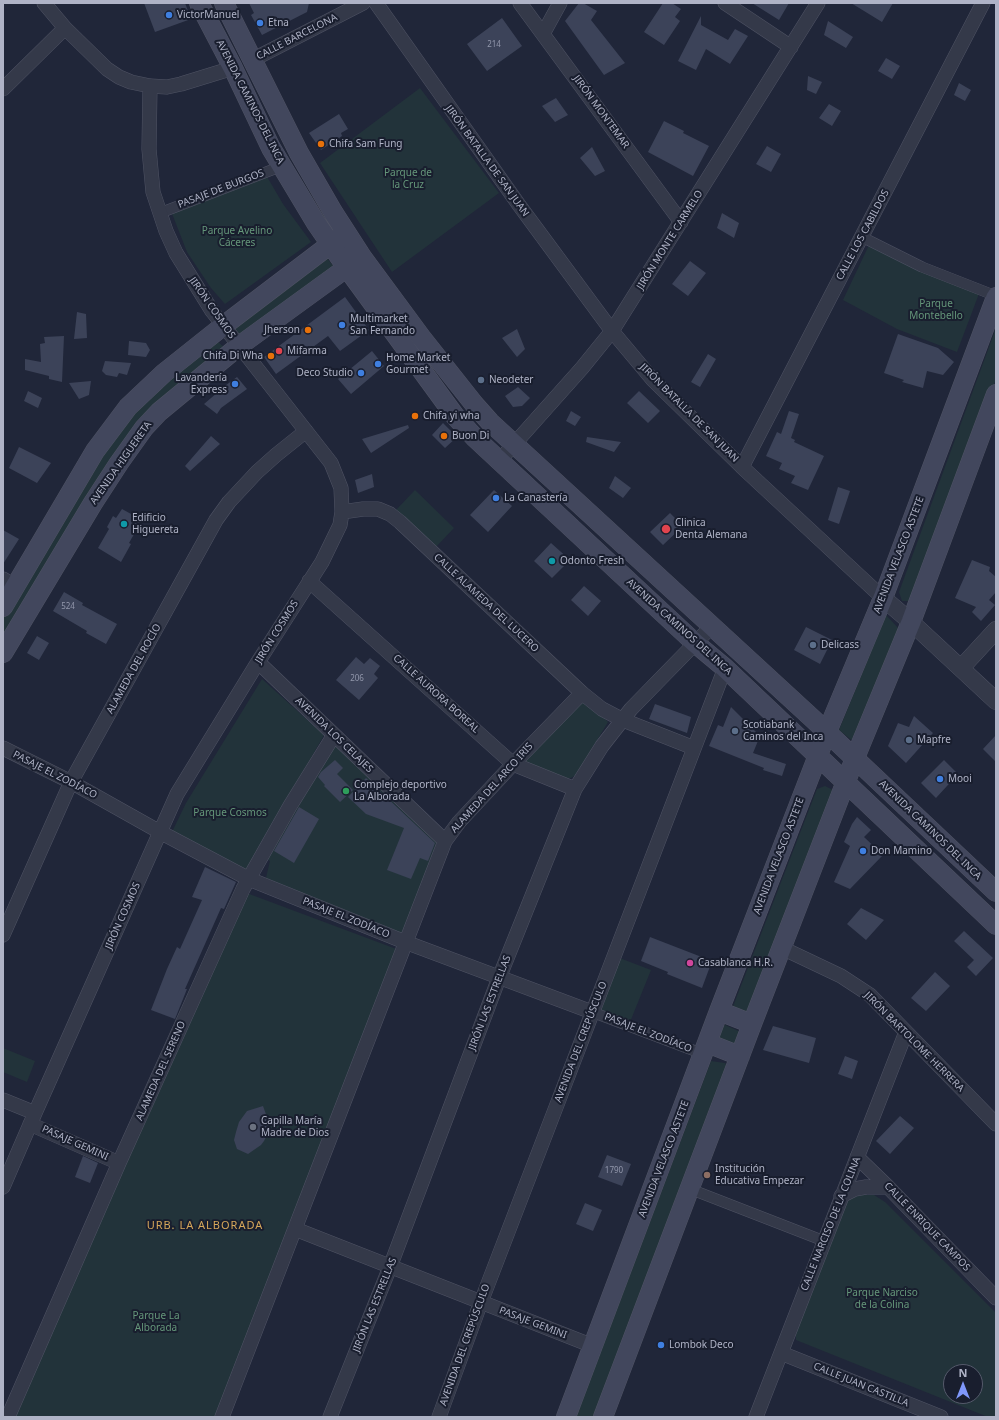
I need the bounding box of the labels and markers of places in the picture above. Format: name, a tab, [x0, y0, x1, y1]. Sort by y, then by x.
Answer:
place label: VictorManuel	[177, 9, 239, 21]
marker: VictorManuel	[164, 10, 174, 20]
place label: Etna	[268, 17, 289, 29]
marker: Etna	[255, 18, 265, 28]
place label: Chifa Sam Fung	[329, 138, 402, 150]
marker: Chifa Sam Fung	[316, 139, 326, 149]
place label: Multimarket San Fernando	[350, 313, 415, 336]
marker: Multimarket San Fernando	[337, 320, 347, 330]
place label: Jherson	[264, 324, 300, 336]
marker: Jherson	[303, 325, 313, 335]
place label: Mifarma	[287, 345, 327, 357]
marker: Mifarma	[274, 346, 284, 356]
place label: Chifa Di Wha	[203, 350, 263, 362]
marker: Chifa Di Wha	[266, 351, 276, 361]
place label: Home Market Gourmet	[386, 352, 450, 376]
marker: Home Market Gourmet	[373, 359, 383, 369]
place label: Deco Studio	[297, 367, 353, 379]
marker: Deco Studio	[356, 368, 366, 378]
place label: Lavandería Express	[175, 372, 227, 396]
place label: Neodeter	[489, 374, 533, 386]
marker: Neodeter	[476, 375, 486, 385]
marker: Lavandería Express	[230, 379, 240, 389]
place label: Chifa yi wha	[423, 410, 480, 422]
marker: Chifa yi wha	[410, 411, 420, 421]
place label: Buon Di	[452, 430, 489, 442]
marker: Buon Di	[439, 431, 449, 441]
place label: La Canastería	[504, 492, 568, 504]
marker: La Canastería	[491, 493, 501, 503]
place label: Edificio Higuereta	[132, 512, 179, 536]
place label: Clinica Denta Alemana	[675, 517, 747, 540]
marker: Edificio Higuereta	[119, 519, 129, 529]
marker: Clinica Denta Alemana	[660, 523, 672, 535]
place label: Odonto Fresh	[560, 555, 624, 567]
marker: Odonto Fresh	[547, 556, 557, 566]
place label: Delicass	[821, 639, 859, 651]
marker: Delicass	[808, 640, 818, 650]
place label: Scotiabank Caminos del Inca	[743, 719, 823, 742]
marker: Scotiabank Caminos del Inca	[730, 726, 740, 736]
place label: Mapfre	[917, 734, 951, 746]
marker: Mapfre	[904, 735, 914, 745]
place label: Mooi	[948, 773, 972, 785]
marker: Mooi	[935, 774, 945, 784]
place label: Complejo deportivo La Alborada	[354, 779, 447, 802]
marker: Complejo deportivo La Alborada	[341, 786, 351, 796]
place label: Don Mamino	[871, 845, 932, 857]
marker: Don Mamino	[858, 846, 868, 856]
place label: Casablanca H.R.	[698, 957, 773, 969]
marker: Casablanca H.R.	[685, 958, 695, 968]
place label: Capilla María Madre de Dios	[261, 1115, 329, 1138]
marker: Capilla María Madre de Dios	[248, 1122, 258, 1132]
place label: Institución Educativa Empezar	[715, 1163, 804, 1186]
marker: Institución Educativa Empezar	[702, 1170, 712, 1180]
place label: Lombok Deco	[669, 1339, 734, 1351]
marker: Lombok Deco	[656, 1340, 666, 1350]

